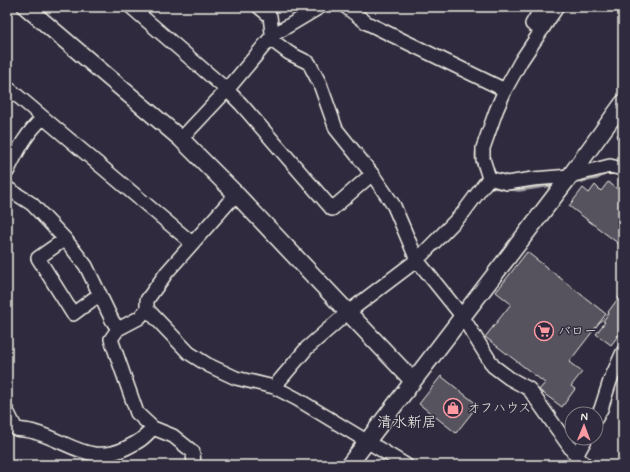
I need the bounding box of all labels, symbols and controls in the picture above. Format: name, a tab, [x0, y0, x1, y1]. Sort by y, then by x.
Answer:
supermarket icon: バロー	[533, 320, 555, 342]
place label: バロー	[558, 323, 597, 340]
shop icon: オフハウス	[442, 397, 464, 419]
place label: オフハウス	[467, 400, 531, 417]
north arrow	[564, 406, 604, 446]
text: N	[580, 410, 588, 424]
district label: 清水新居	[377, 413, 437, 433]

